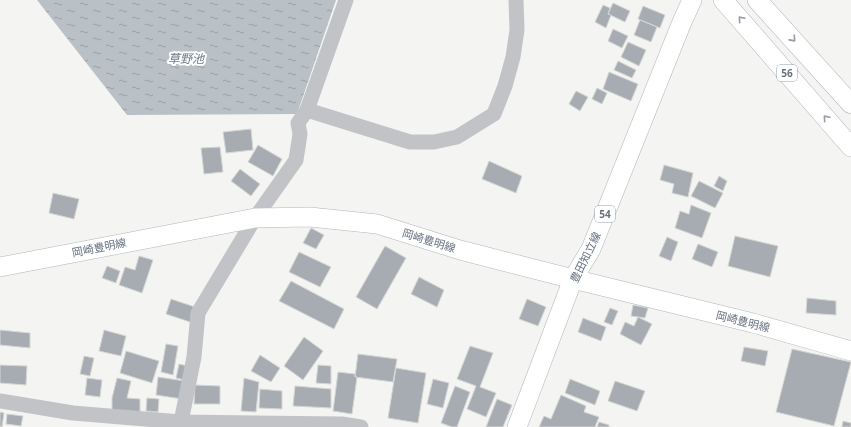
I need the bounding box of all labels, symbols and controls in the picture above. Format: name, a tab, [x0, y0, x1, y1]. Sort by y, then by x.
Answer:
one-way arrow	[738, 17, 745, 24]
one-way arrow	[788, 34, 795, 42]
water label: 草野池	[168, 50, 205, 67]
road number: 56	[777, 65, 797, 81]
one-way arrow	[823, 115, 830, 123]
road number: 54	[595, 206, 615, 222]
street label: 岡崎豊明線	[401, 225, 457, 255]
street label: 豊田知立線	[566, 229, 604, 285]
street label: 岡崎豊明線	[71, 234, 127, 260]
street label: 岡崎豊明線	[715, 307, 771, 335]

